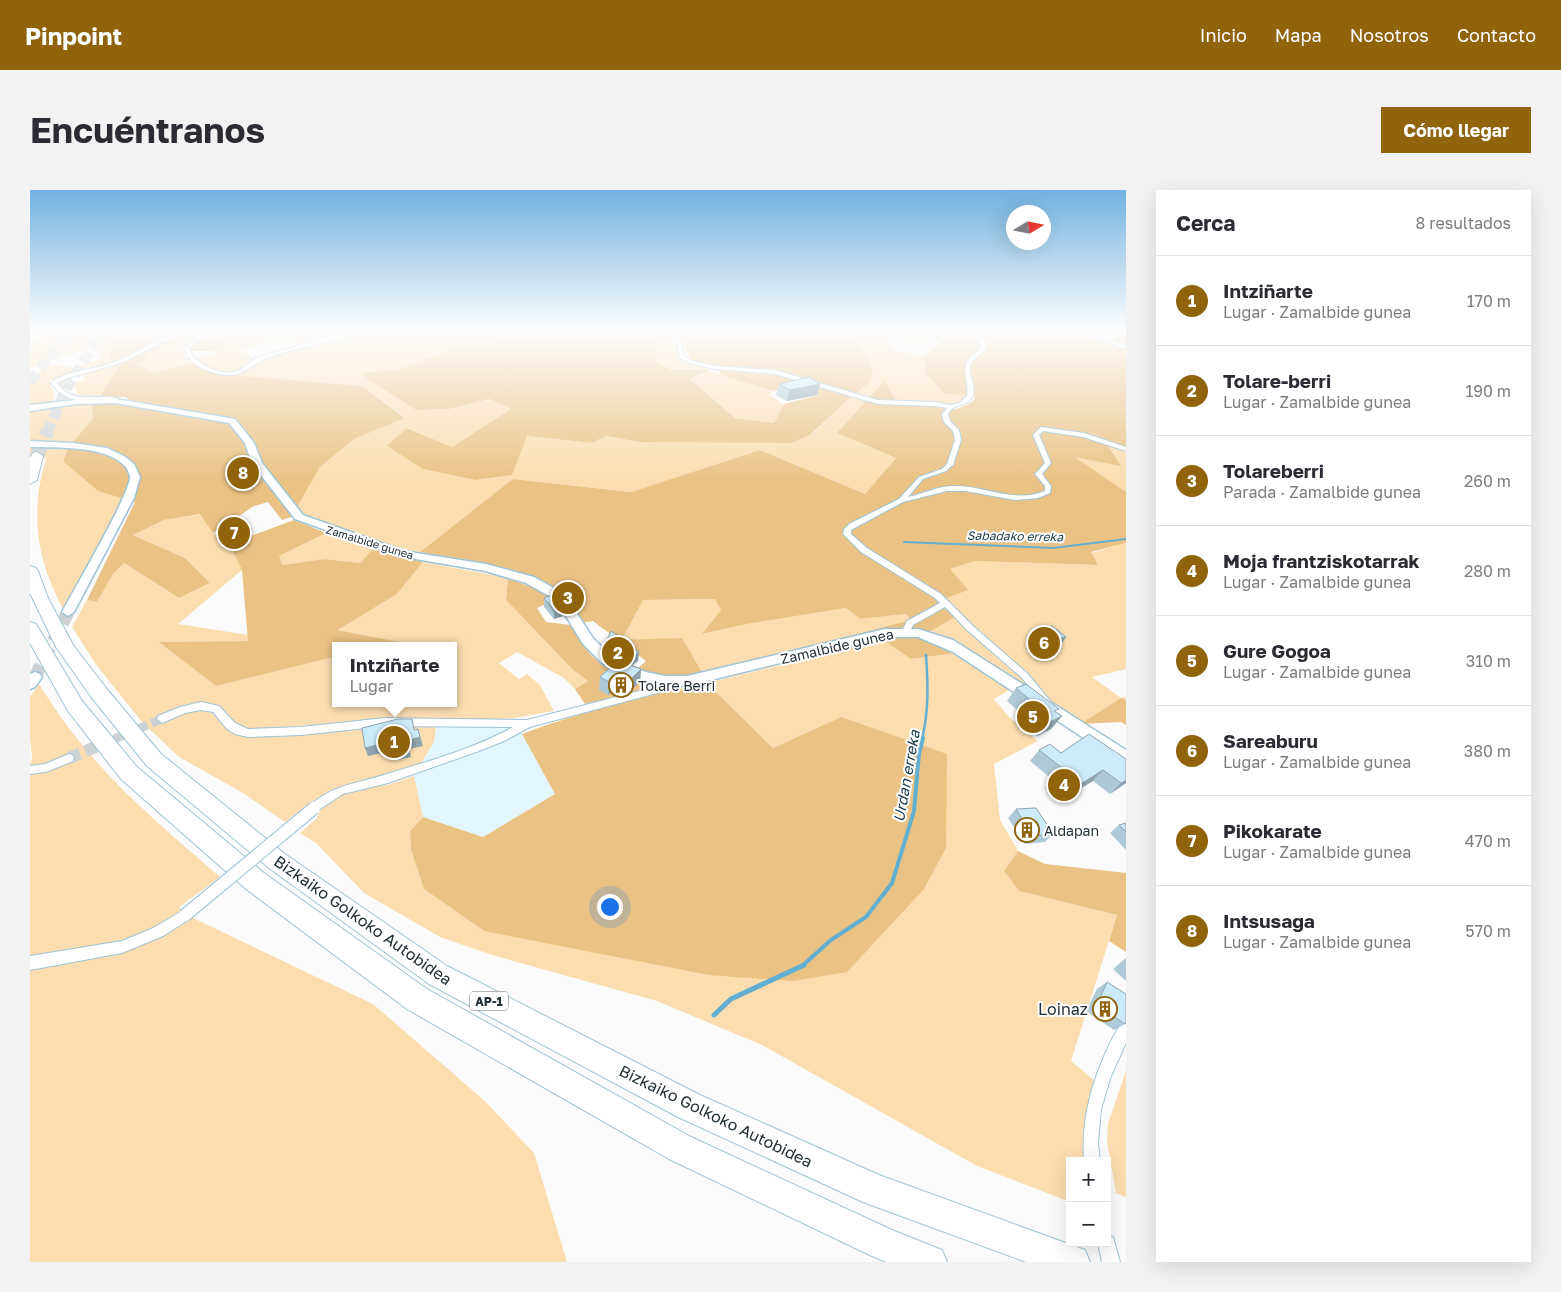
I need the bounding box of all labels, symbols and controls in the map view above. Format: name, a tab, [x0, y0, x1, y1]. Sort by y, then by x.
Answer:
text: Pinpoint	[25, 21, 122, 50]
text: Inicio	[1200, 24, 1247, 46]
text: Mapa	[1275, 24, 1322, 46]
text: Nosotros	[1350, 24, 1429, 46]
text: Contacto	[1457, 24, 1536, 46]
button: Cómo llegar	[1381, 107, 1531, 153]
text: Encuéntranos	[30, 109, 265, 151]
north arrow	[1006, 205, 1051, 250]
text: Cerca	[1176, 210, 1235, 236]
text: 8 resultados	[1416, 213, 1511, 233]
text: Intziñarte	[1223, 279, 1313, 302]
text: 1	[1188, 291, 1196, 311]
text: 170 m	[1467, 291, 1511, 311]
text: Lugar · Zamalbide gunea	[1223, 302, 1411, 322]
text: Tolare-berri	[1223, 369, 1331, 392]
text: 2	[1187, 381, 1197, 401]
text: 190 m	[1465, 381, 1511, 401]
text: Lugar · Zamalbide gunea	[1223, 392, 1411, 412]
pin: 8	[227, 454, 259, 492]
text: Tolareberri	[1223, 459, 1324, 482]
text: 3	[1187, 471, 1197, 491]
text: 260 m	[1464, 471, 1511, 491]
text: Parada · Zamalbide gunea	[1223, 482, 1421, 502]
pin: 7	[218, 514, 250, 552]
street label: Zamalbide gunea	[325, 523, 415, 561]
water label: Sabadako erreka	[967, 528, 1064, 544]
text: Moja frantziskotarrak	[1223, 549, 1419, 572]
text: 4	[1187, 561, 1197, 581]
text: 280 m	[1464, 561, 1511, 581]
text: Lugar · Zamalbide gunea	[1223, 572, 1411, 592]
pin: 3	[552, 579, 584, 617]
pin: 6	[1028, 624, 1060, 662]
street label: Zamalbide gunea	[779, 625, 895, 667]
pin: 2	[602, 634, 634, 672]
text: Gure Gogoa	[1223, 639, 1331, 662]
popup	[332, 642, 457, 707]
text: 5	[1187, 651, 1197, 671]
text: 310 m	[1466, 651, 1511, 671]
text: Intziñarte	[350, 653, 439, 676]
text: Lugar · Zamalbide gunea	[1223, 662, 1411, 682]
building icon: Tolare Berri	[608, 672, 634, 698]
text: Lugar	[350, 676, 393, 696]
place label: Tolare Berri	[638, 677, 715, 694]
pin: 5	[1017, 698, 1049, 736]
pin: 1	[378, 723, 410, 761]
water label: Urdan erreka	[889, 728, 923, 823]
text: Sareaburu	[1223, 729, 1318, 752]
text: 6	[1187, 741, 1197, 761]
text: 380 m	[1464, 741, 1511, 761]
text: Lugar · Zamalbide gunea	[1223, 752, 1411, 772]
pin: 4	[1048, 766, 1080, 804]
building icon: Aldapan	[1014, 817, 1040, 843]
text: Pikokarate	[1223, 819, 1322, 842]
place label: Aldapan	[1044, 822, 1099, 839]
text: 7	[1188, 831, 1196, 851]
text: 470 m	[1465, 831, 1511, 851]
text: Lugar · Zamalbide gunea	[1223, 842, 1411, 862]
street label: Bizkaiko Golkoko Autobidea	[270, 851, 456, 989]
your location	[597, 894, 623, 920]
text: Intsusaga	[1223, 909, 1315, 932]
text: 8	[1187, 921, 1197, 941]
text: 570 m	[1465, 921, 1511, 941]
text: Lugar · Zamalbide gunea	[1223, 932, 1411, 952]
road number: AP-1	[470, 991, 508, 1010]
building icon: Loinaz	[1092, 996, 1118, 1022]
place label: Loinaz	[1038, 999, 1088, 1019]
street label: Bizkaiko Golkoko Autobidea	[616, 1060, 816, 1172]
map controls	[1066, 1157, 1111, 1247]
button: +	[1066, 1157, 1111, 1202]
button: −	[1066, 1202, 1111, 1247]

